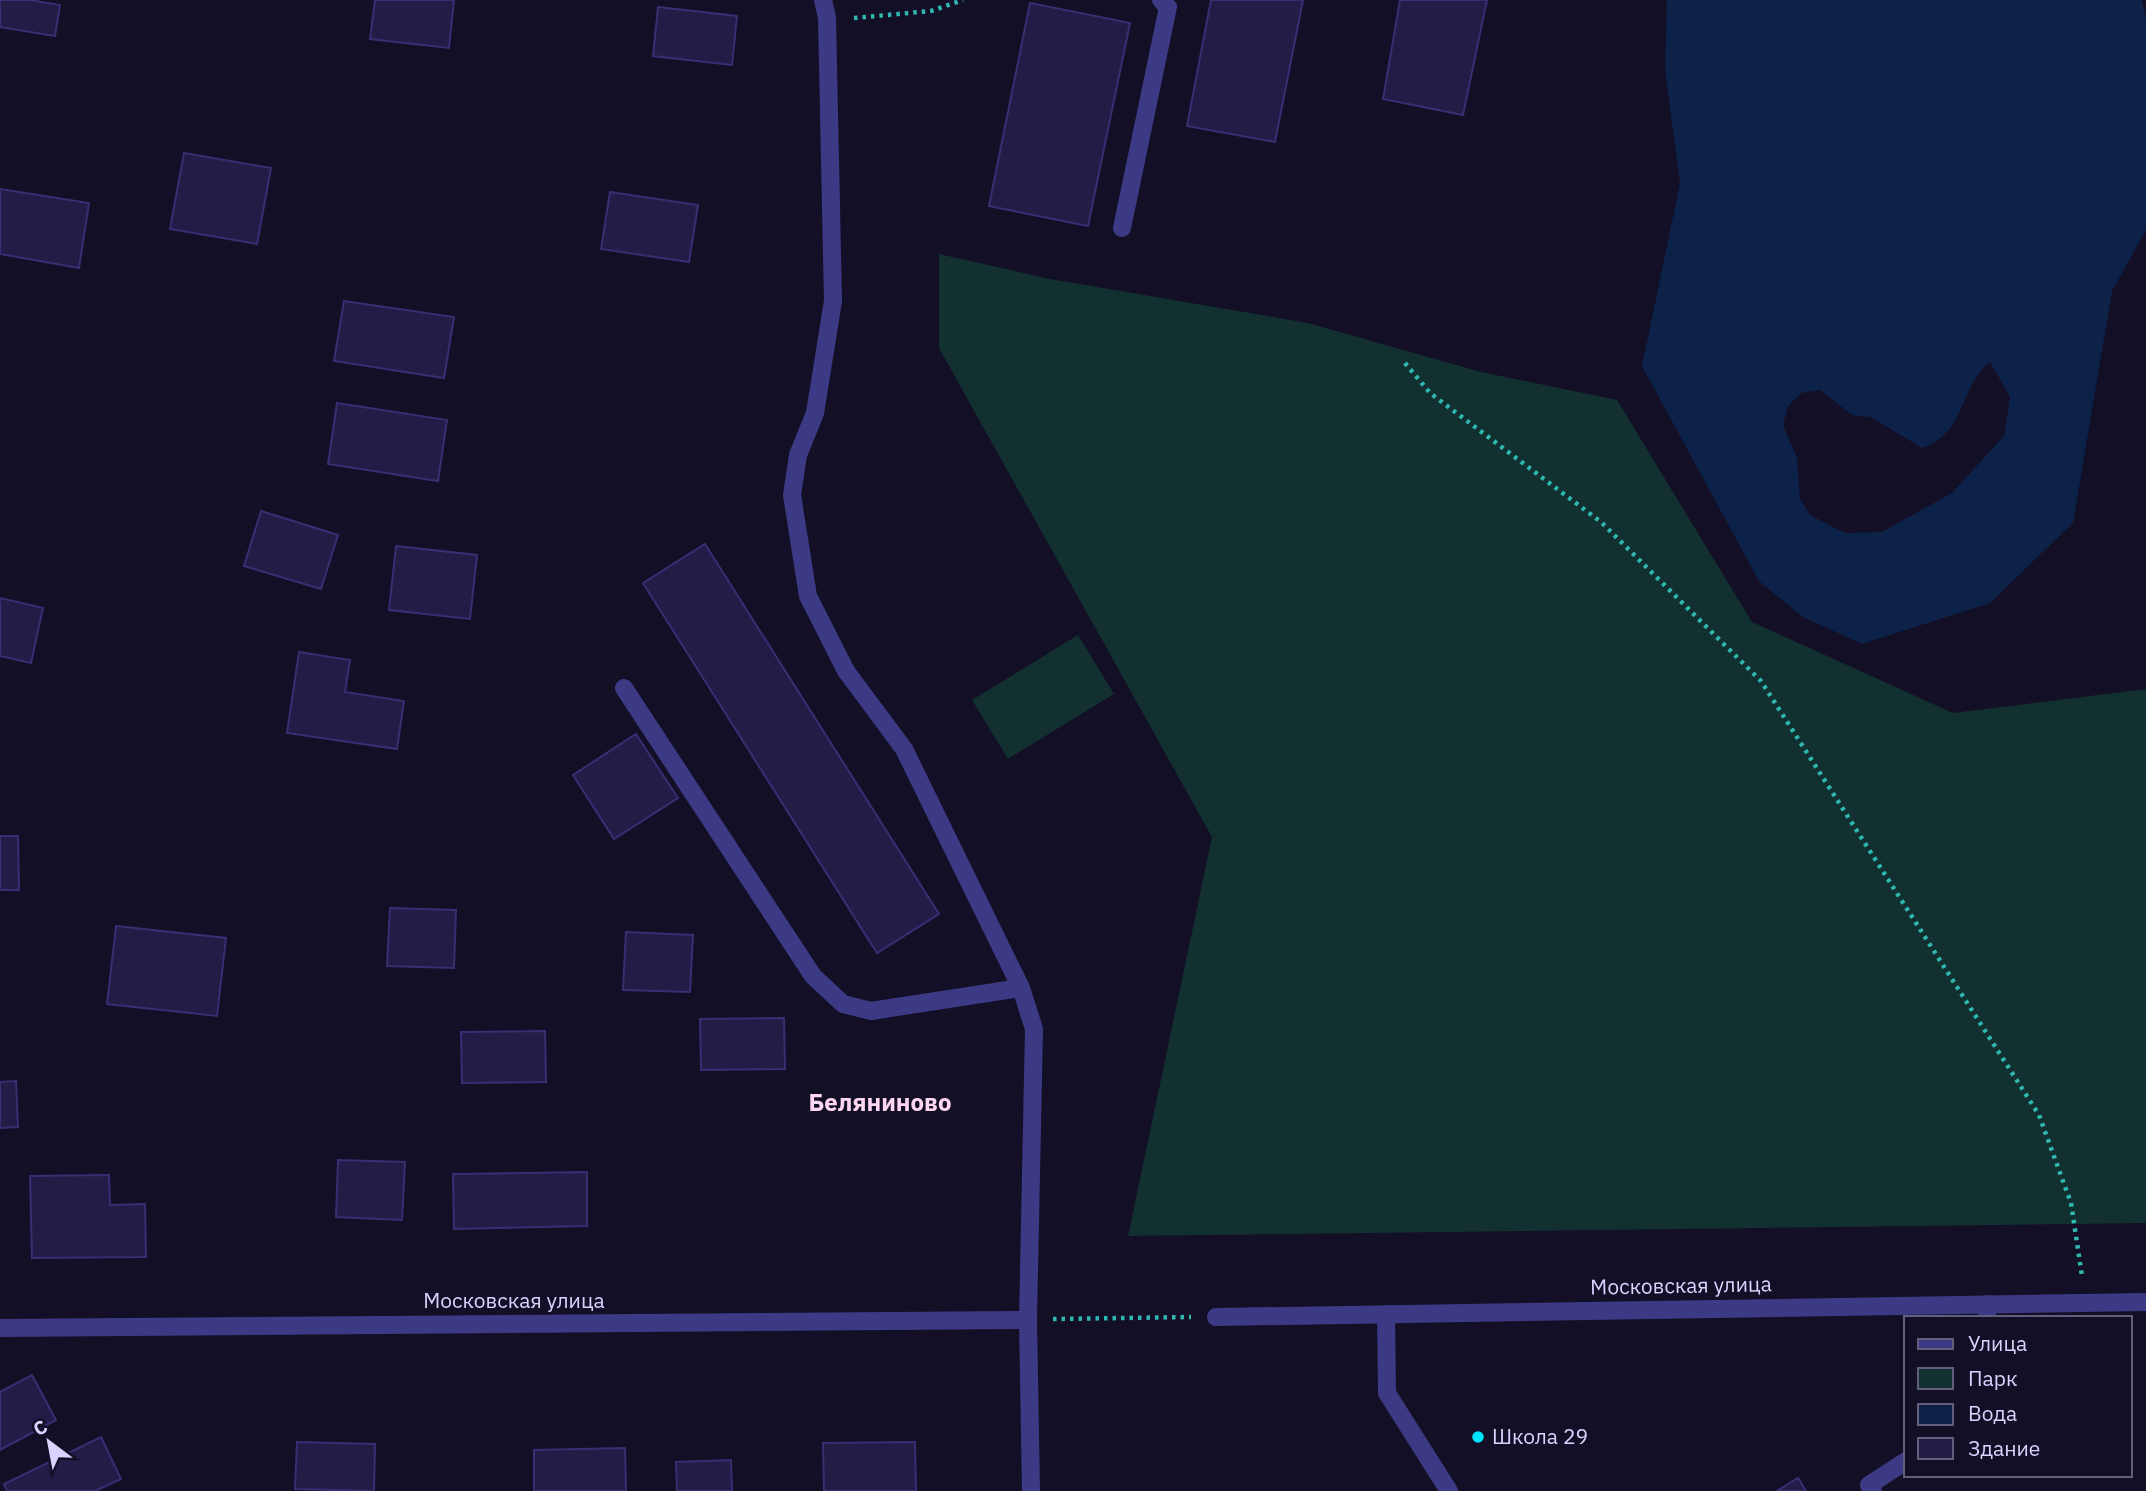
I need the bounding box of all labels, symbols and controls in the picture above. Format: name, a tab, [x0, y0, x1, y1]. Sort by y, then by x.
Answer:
district label: Беляниново	[809, 1086, 951, 1118]
street label: Московская улица	[1590, 1269, 1772, 1301]
street label: Московская улица	[423, 1286, 605, 1314]
legend	[1904, 1316, 2132, 1477]
text: Улица	[1968, 1329, 2027, 1357]
text: Парк	[1968, 1364, 2018, 1392]
text: Вода	[1968, 1399, 2017, 1427]
north arrow	[14, 1407, 84, 1477]
text: С	[28, 1414, 52, 1441]
place label: Школа 29	[1492, 1422, 1588, 1450]
marker: Школа 29	[1470, 1429, 1486, 1445]
text: Здание	[1968, 1434, 2040, 1462]

